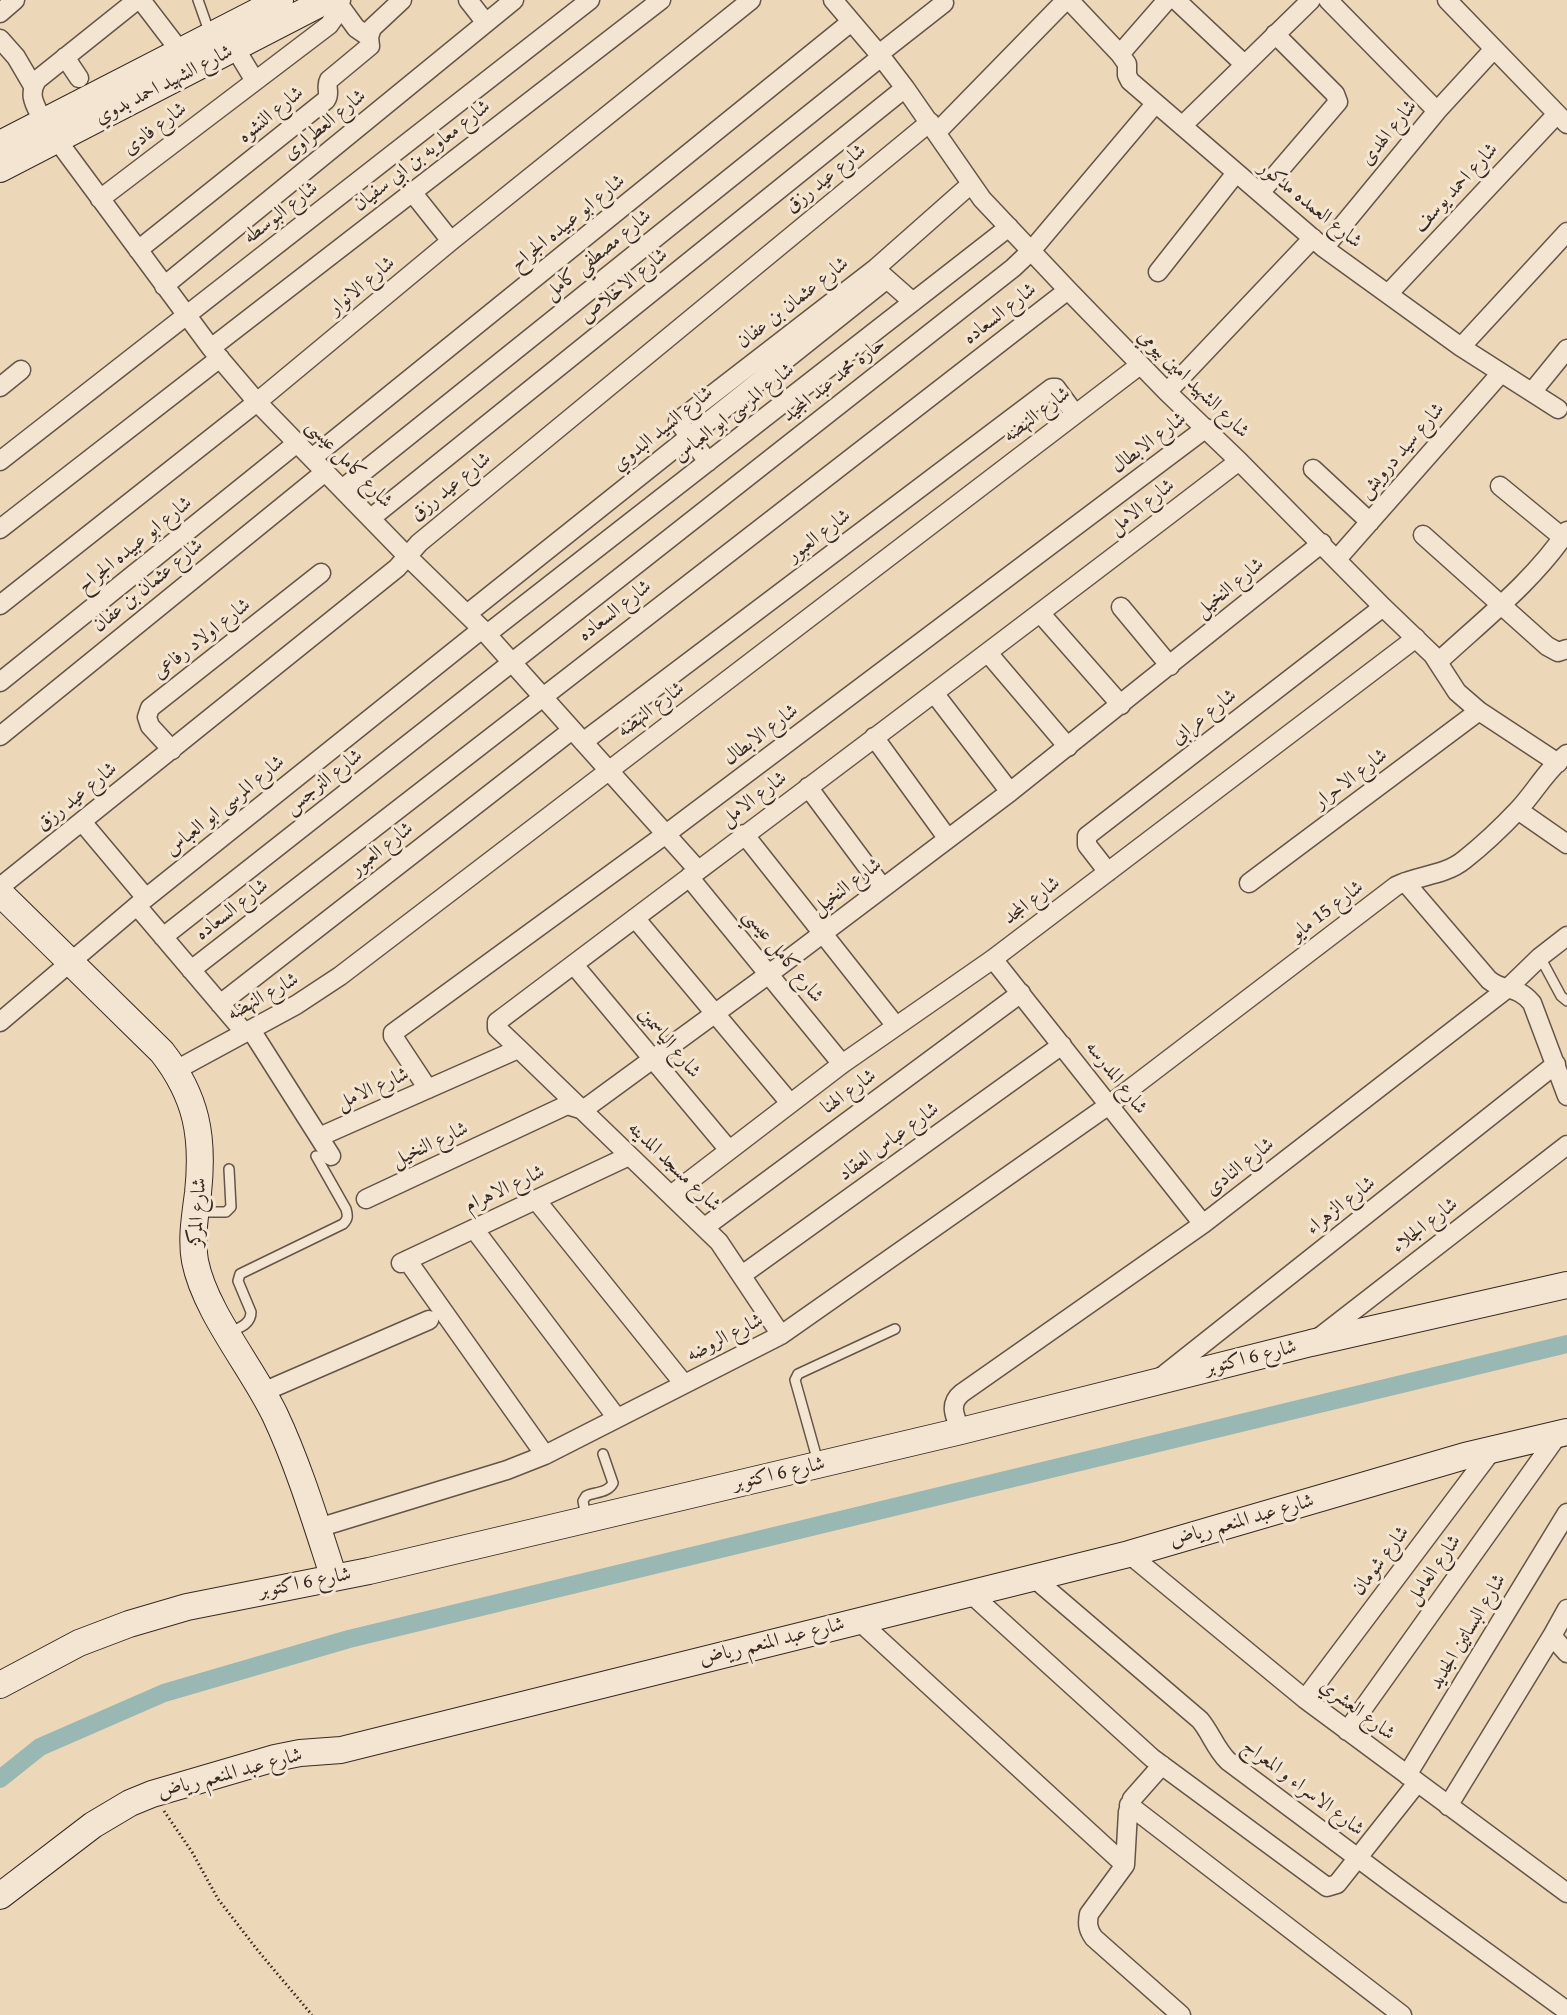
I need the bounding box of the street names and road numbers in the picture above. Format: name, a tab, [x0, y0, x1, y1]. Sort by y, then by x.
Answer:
street label: شارع الشهيد احمد بدوي	[91, 40, 237, 130]
street label: شارع النشوه	[233, 81, 309, 149]
street label: شارع العطراوى	[279, 84, 371, 166]
street label: شارع معاويه بن ابي سفيان	[349, 95, 495, 217]
street label: شارع الهدى	[1355, 95, 1423, 171]
street label: شارع فادى	[118, 97, 192, 161]
street label: شارع احمد يوسف	[1408, 138, 1504, 238]
street label: شارع عيد رزق	[781, 139, 871, 219]
street label: شارع العمده مدكور	[1253, 156, 1367, 254]
street label: شارع ابو عبيده الجراح	[506, 169, 630, 277]
street label: شارع البوسطه	[239, 176, 323, 250]
street label: شارع مصطفي كامل	[540, 204, 656, 306]
street label: شارع الاخلاص	[575, 243, 673, 329]
street label: شارع الانوار	[324, 251, 400, 321]
street label: شارع عثمان بن عفان	[732, 252, 854, 354]
street label: شارع السعاده	[958, 278, 1042, 350]
street label: شارع الشهيد امين بيومي	[1132, 324, 1254, 444]
street label: حارة محمد عبد المجيد	[778, 332, 890, 428]
street label: شارع المرسى ابو العباس	[669, 358, 799, 468]
street label: شارع السيد البدوي	[608, 381, 718, 477]
street label: شارع النهضه	[999, 382, 1075, 448]
street label: شارع سيد درويش	[1354, 398, 1450, 504]
street label: شارع الابطال	[1107, 407, 1191, 479]
street label: شارع كامل عيسى	[301, 414, 397, 514]
street label: شارع عيد رزق	[406, 447, 496, 527]
street label: شارع الامل	[1104, 474, 1180, 540]
street label: شارع ابو عبيده الجراح	[73, 491, 197, 599]
street label: شارع العبور	[782, 504, 856, 568]
street label: شارع عثمان بن عفان	[88, 534, 208, 638]
street label: شارع النخيل	[1191, 553, 1269, 623]
street label: شارع السعاده	[573, 575, 657, 647]
street label: شارع اولاد رفاعى	[148, 593, 256, 685]
street label: شارع النهضه	[613, 677, 689, 743]
street label: شارع عرابى	[1166, 684, 1242, 750]
street label: شارع الابطال	[719, 699, 803, 771]
street label: شارع الاحرار	[1309, 743, 1393, 815]
street label: شارع النرجس	[280, 744, 368, 820]
street label: شارع المرسى ابو العباس	[160, 750, 290, 862]
street label: شارع عيد رزق	[32, 757, 122, 837]
street label: شارع الامل	[716, 766, 792, 832]
street label: شارع العبور	[345, 817, 419, 881]
street label: شارع النخيل	[807, 853, 887, 921]
street label: شارع المجد	[999, 872, 1065, 930]
street label: شارع السعاده	[190, 874, 274, 946]
street label: شارع 15 مايو	[1285, 876, 1369, 946]
street label: شارع كامل عيسي	[738, 904, 828, 1008]
street label: شارع النهضه	[223, 968, 303, 1026]
street label: شارع الياسمين	[632, 1003, 706, 1083]
street label: شارع المدرسه	[1080, 1036, 1152, 1120]
street label: شارع الامل	[333, 1062, 413, 1116]
street label: شارع الهنا	[817, 1064, 881, 1120]
street label: شارع عباس العقاد	[834, 1097, 944, 1187]
street label: شارع النخيل	[388, 1117, 472, 1173]
street label: شارع مسجد المدينه	[622, 1117, 726, 1217]
street label: شارع النادى	[1201, 1133, 1279, 1201]
street label: شارع الاهرام	[461, 1160, 549, 1218]
street label: شارع الزهراء	[1302, 1171, 1380, 1241]
street label: شارع المركز	[184, 1177, 212, 1247]
street label: شارع الجلاء	[1387, 1193, 1463, 1259]
street label: شارع الروضه	[683, 1308, 767, 1368]
street label: شارع 6 اكتوبر	[1203, 1335, 1299, 1381]
street label: شارع 6 اكتوبر	[731, 1452, 827, 1496]
street label: شارع عبد المنعم رياض	[1167, 1489, 1317, 1553]
street label: شارع شومان	[1347, 1521, 1415, 1601]
street label: شارع العامل	[1401, 1531, 1467, 1609]
street label: شارع 6 اكتوبر	[257, 1562, 353, 1604]
street label: شارع البساتين الجديد	[1424, 1570, 1512, 1694]
street label: شارع عبد المنعم رياض	[697, 1612, 847, 1672]
street label: شارع العشري	[1315, 1674, 1399, 1746]
street label: شارع الاسراء و المعراج	[1237, 1734, 1369, 1842]
street label: شارع عبد المنعم رياض	[155, 1743, 305, 1805]

